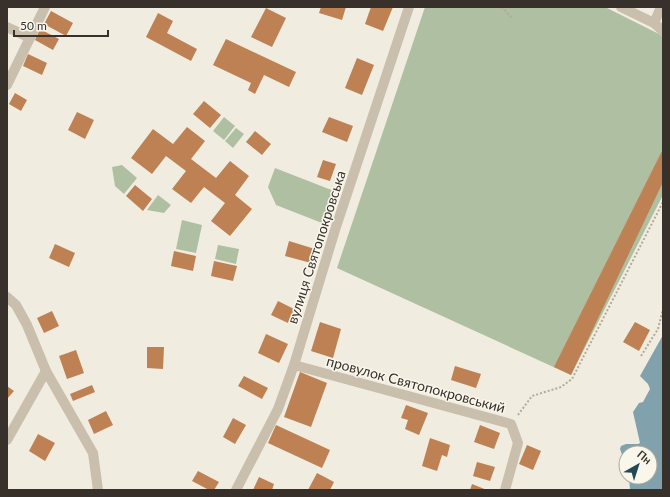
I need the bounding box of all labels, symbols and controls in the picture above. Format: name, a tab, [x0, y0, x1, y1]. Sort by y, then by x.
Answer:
scale bar	[14, 12, 108, 38]
text: 50 m	[20, 18, 47, 33]
street label: вулиця Святопокровська	[283, 168, 349, 326]
street label: провулок Святопокровський	[325, 352, 507, 416]
north arrow	[618, 445, 658, 485]
text: Пн	[635, 447, 654, 466]

